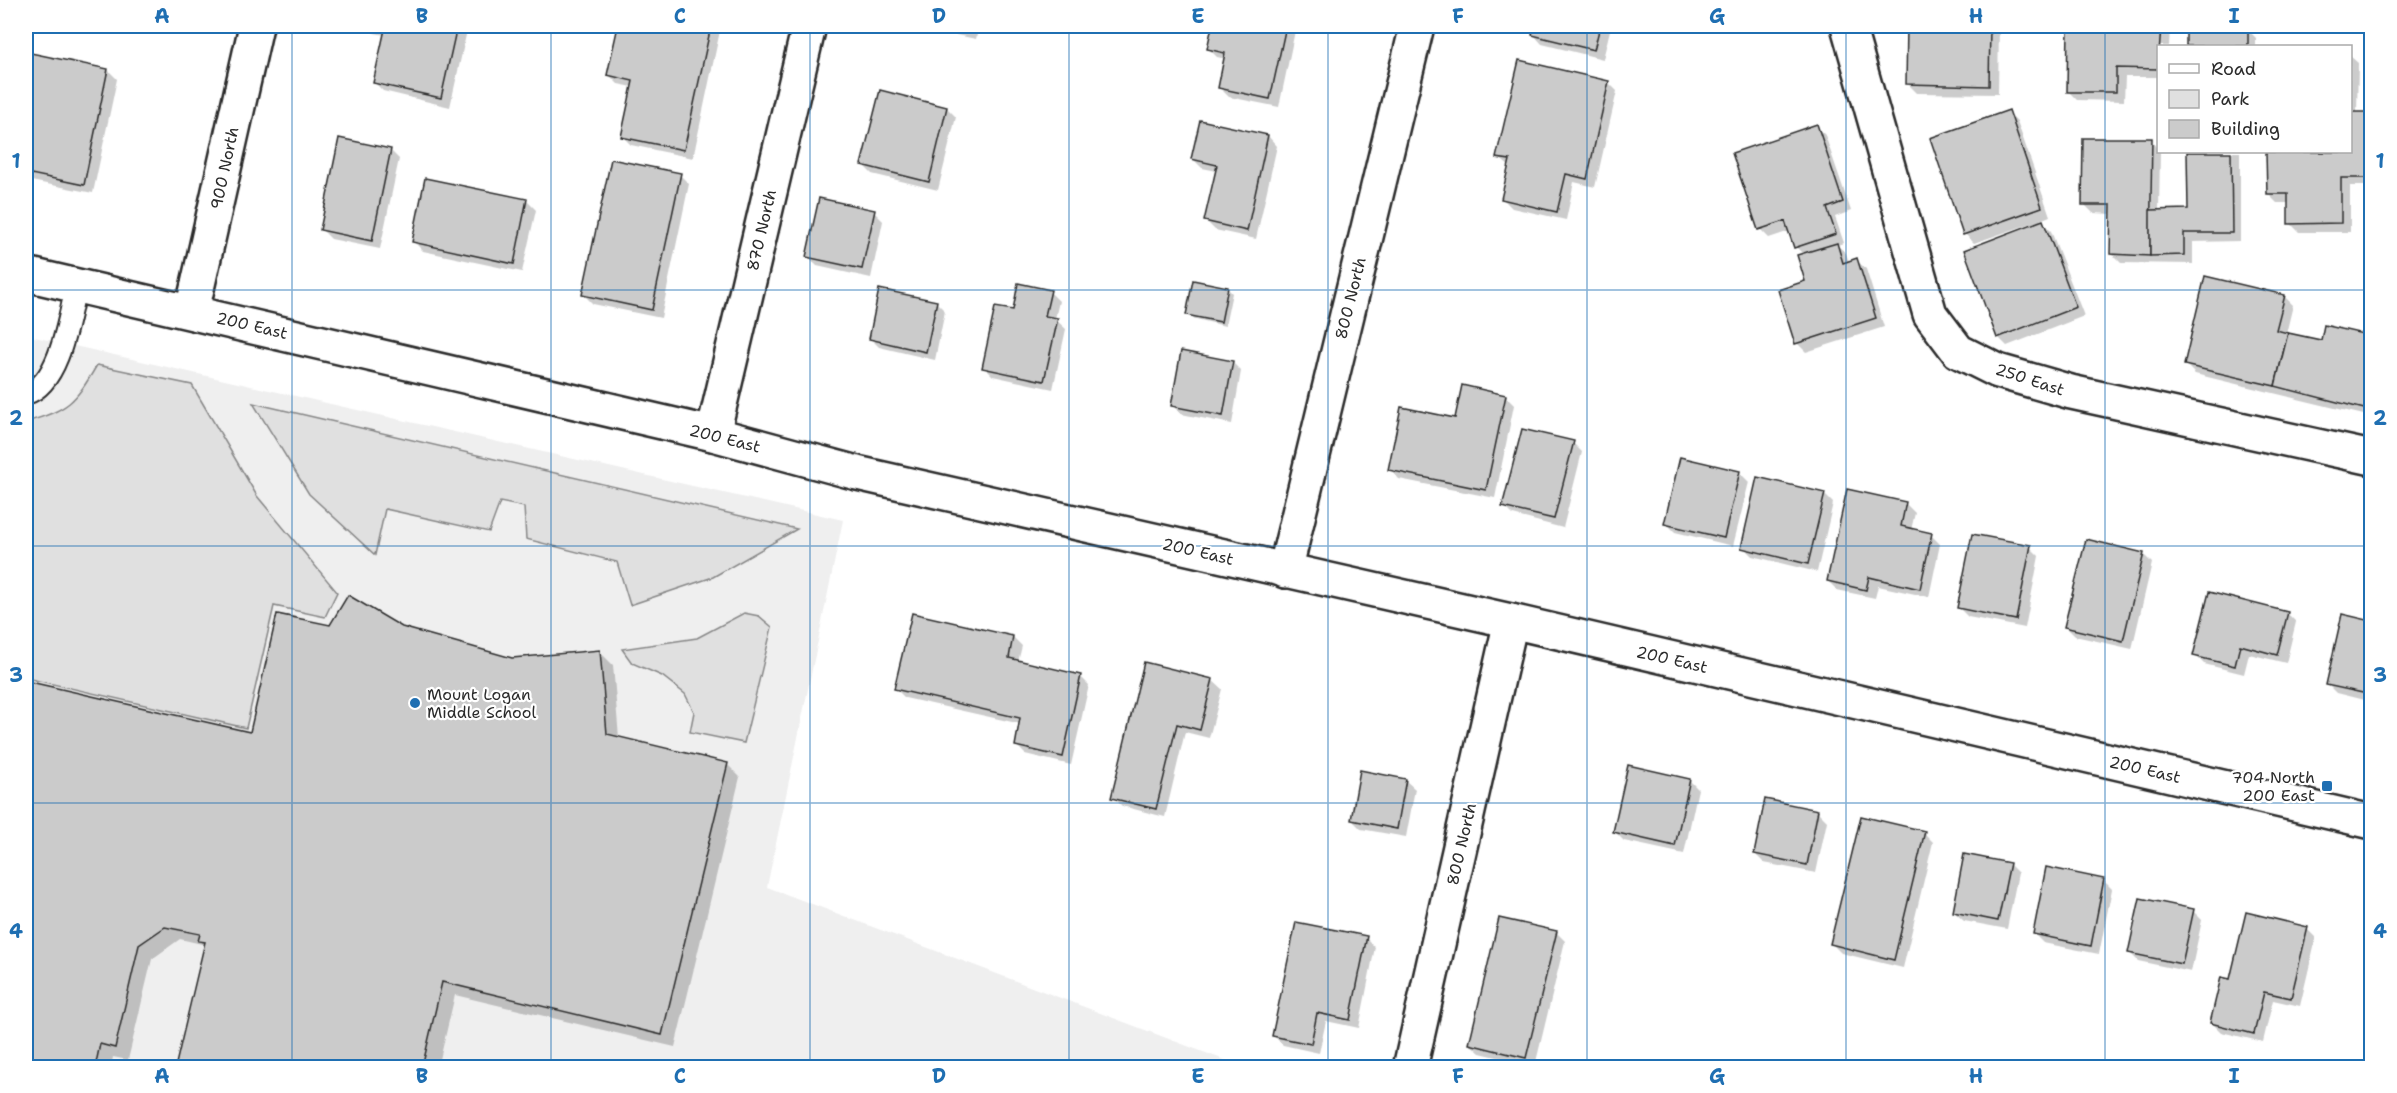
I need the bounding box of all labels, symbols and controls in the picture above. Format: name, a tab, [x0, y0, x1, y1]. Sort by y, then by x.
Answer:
text: A	[154, 3, 170, 29]
text: B	[416, 3, 428, 29]
text: C	[674, 3, 686, 29]
text: D	[932, 3, 946, 29]
text: E	[1191, 3, 1205, 29]
text: F	[1452, 3, 1464, 29]
text: G	[1709, 3, 1725, 29]
text: H	[1969, 3, 1983, 29]
text: I	[2228, 3, 2240, 29]
legend	[2157, 45, 2352, 153]
text: Road	[2211, 57, 2256, 81]
text: Park	[2211, 87, 2250, 111]
text: Building	[2211, 117, 2280, 141]
street label: 900 North	[205, 125, 243, 211]
text: 1	[11, 148, 21, 174]
text: 1	[2375, 148, 2385, 174]
street label: 870 North	[742, 187, 781, 273]
street label: 800 North	[1330, 255, 1371, 341]
street label: 200 East	[214, 307, 290, 344]
street label: 250 East	[1993, 358, 2067, 400]
text: 2	[9, 405, 23, 431]
text: 2	[2373, 405, 2387, 431]
street label: 200 East	[687, 420, 763, 457]
street label: 200 East	[1160, 533, 1236, 570]
street label: 200 East	[1634, 641, 1710, 678]
text: 3	[9, 662, 23, 688]
text: 3	[2373, 662, 2387, 688]
place label: Mount Logan Middle School	[427, 684, 537, 723]
marker: Mount Logan Middle School	[408, 696, 422, 710]
street label: 200 East	[2107, 751, 2183, 788]
place label: 704 North 200 East	[2231, 767, 2315, 806]
marker: 704 North 200 East	[2320, 779, 2334, 793]
street label: 800 North	[1442, 801, 1481, 887]
text: 4	[9, 918, 23, 944]
text: 4	[2373, 918, 2387, 944]
text: A	[154, 1063, 170, 1089]
text: B	[416, 1063, 428, 1089]
text: C	[674, 1063, 686, 1089]
text: D	[932, 1063, 946, 1089]
text: E	[1191, 1063, 1205, 1089]
text: F	[1452, 1063, 1464, 1089]
text: G	[1709, 1063, 1725, 1089]
text: H	[1969, 1063, 1983, 1089]
text: I	[2228, 1063, 2240, 1089]

